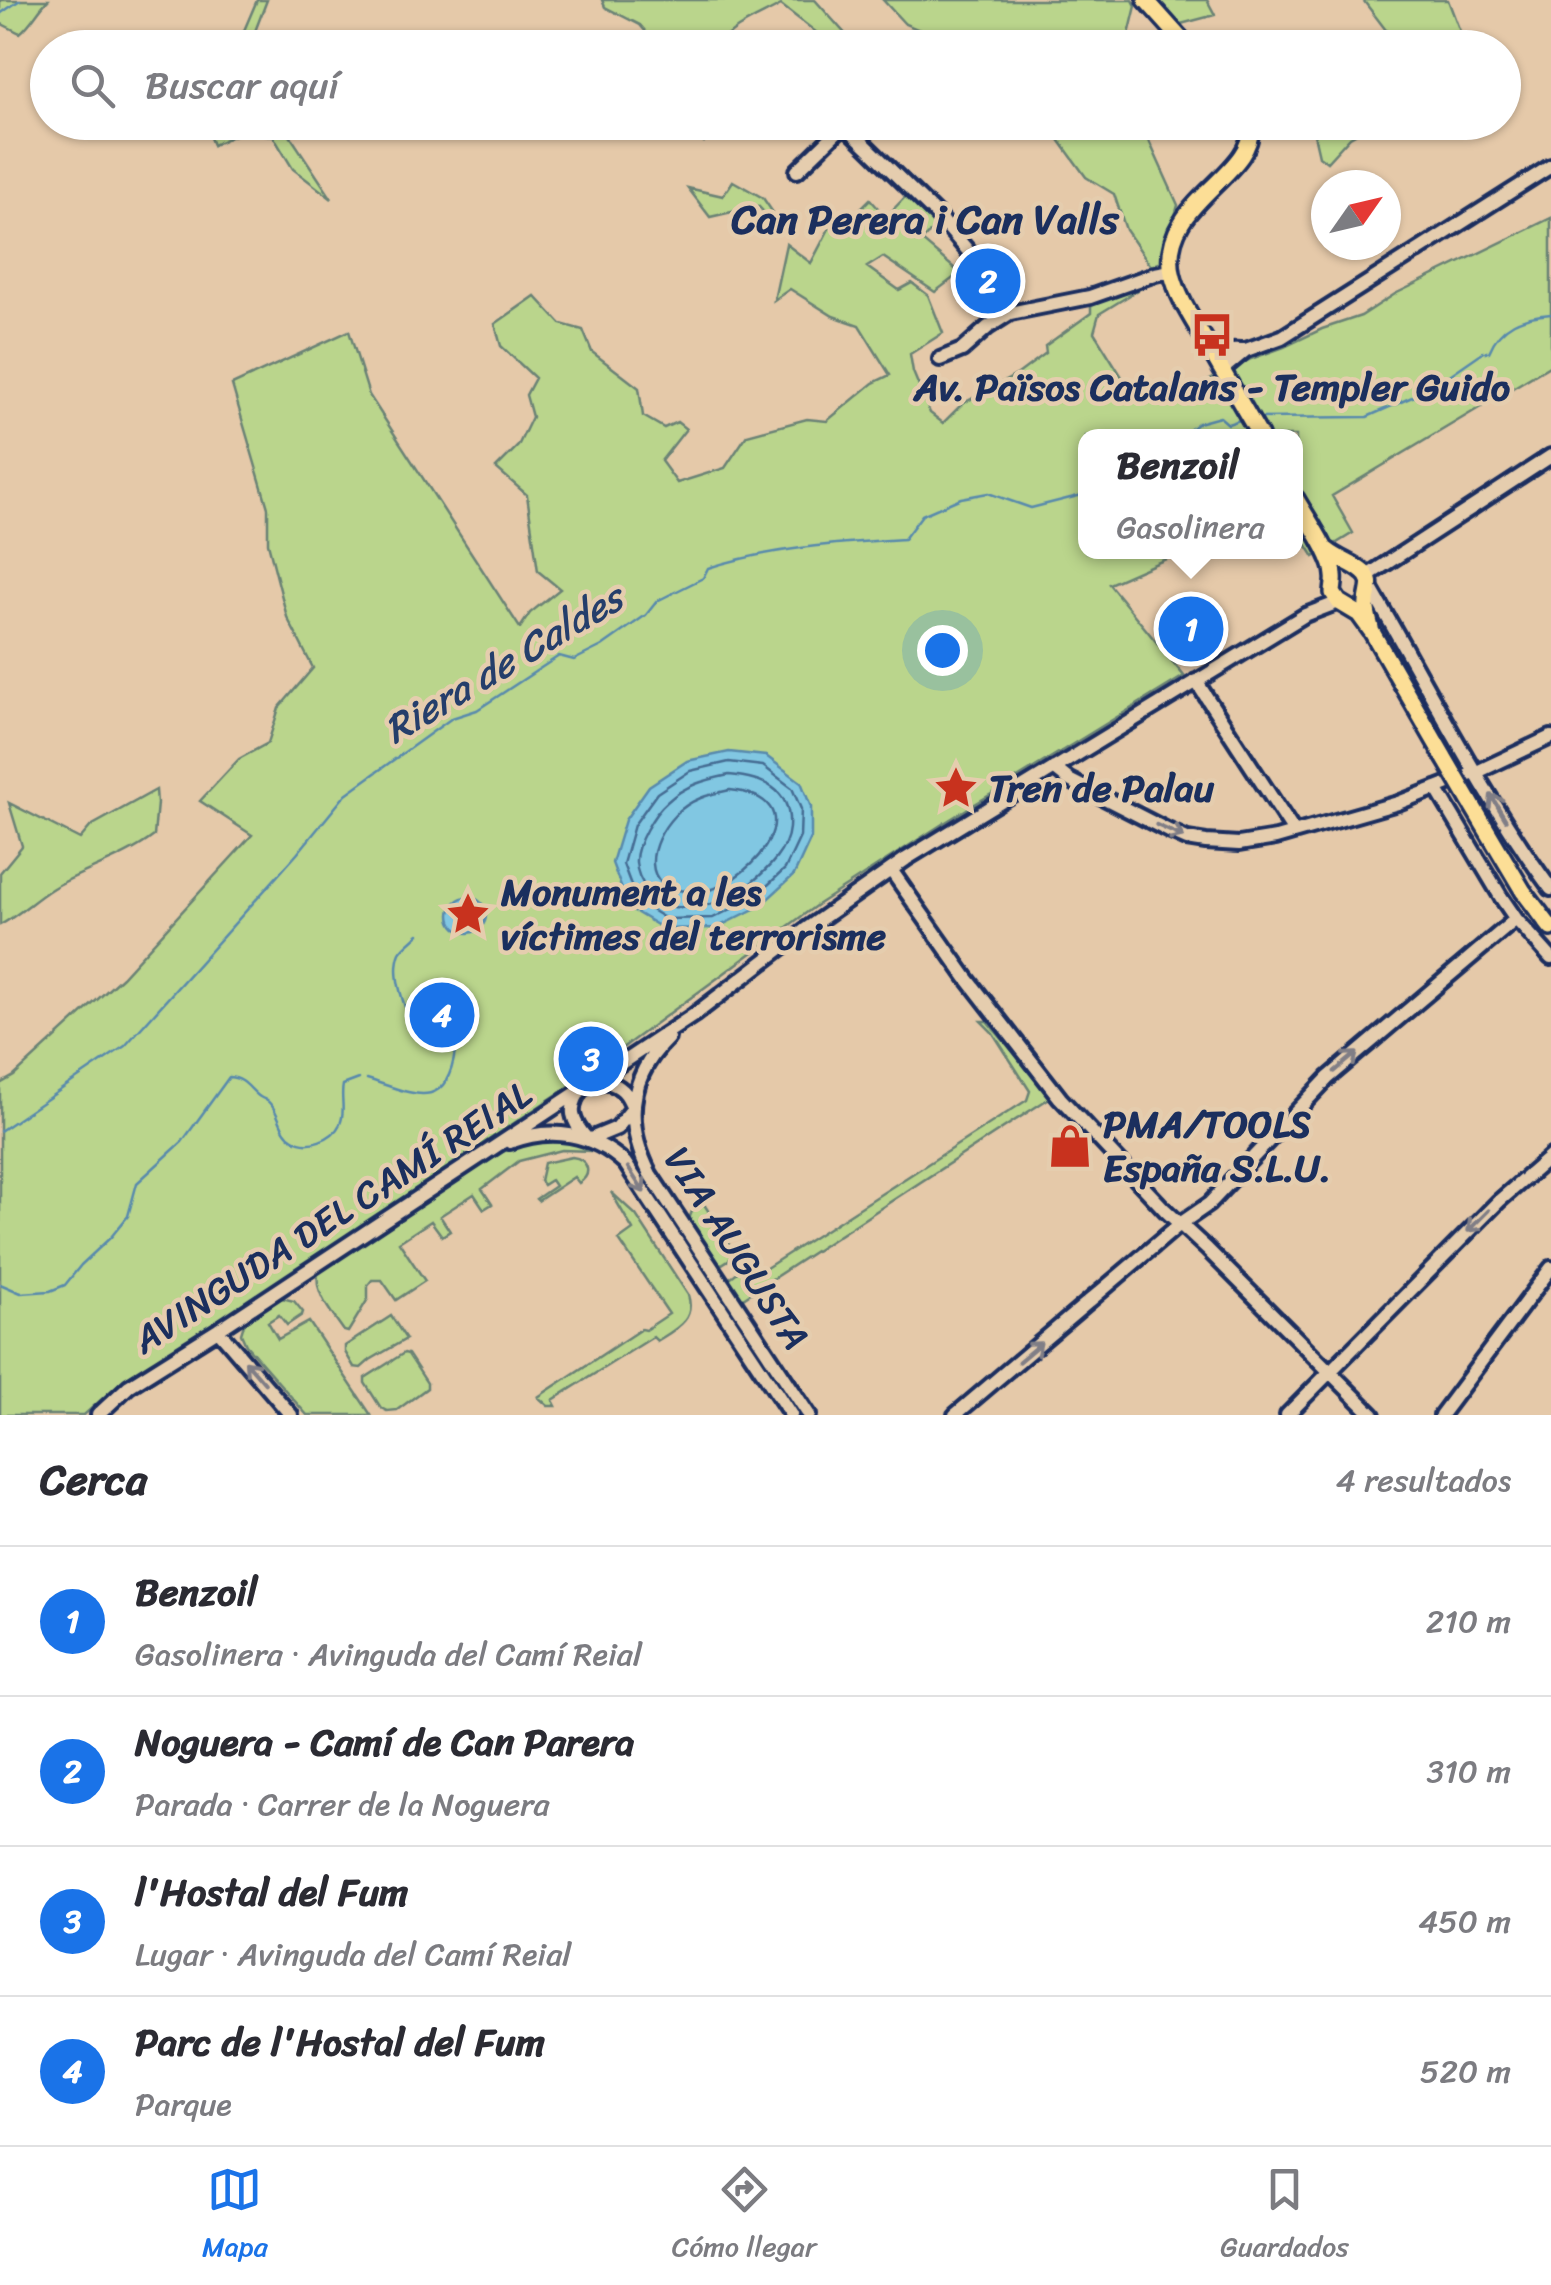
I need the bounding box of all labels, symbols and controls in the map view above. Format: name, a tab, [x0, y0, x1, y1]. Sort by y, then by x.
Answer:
search box	[30, 30, 1521, 140]
text: Buscar aquí	[145, 52, 339, 119]
icon: search	[65, 58, 120, 113]
north arrow	[1311, 170, 1401, 260]
district label: Can Perera i Can Valls	[730, 184, 1120, 255]
pin: 2	[956, 244, 1020, 318]
bus stop icon: Av. Països Catalans - Templer Guido	[1188, 311, 1236, 359]
place label: Av. Països Catalans - Templer Guido	[912, 354, 1511, 421]
popup	[1078, 429, 1303, 559]
text: Benzoil	[1117, 432, 1239, 499]
text: Gasolinera	[1117, 499, 1264, 556]
water label: Riera de Caldes	[369, 561, 641, 763]
pin: 1	[1158, 592, 1224, 666]
your location	[917, 625, 968, 676]
place label: Tren de Palau	[989, 755, 1215, 822]
place icon: Tren de Palau	[932, 764, 980, 812]
one-way arrow	[1488, 793, 1508, 822]
one-way arrow	[1154, 823, 1185, 841]
place label: Monument a les víctimes del terrorisme	[500, 859, 886, 970]
place icon: Monument a les víctimes del terrorisme	[444, 890, 492, 938]
pin: 4	[410, 978, 474, 1052]
pin: 3	[558, 1022, 624, 1096]
one-way arrow	[1333, 1052, 1359, 1074]
street label: AVINGUDA DEL CAMÍ REIAL	[118, 1062, 546, 1373]
place label: PMA/TOOLS España S.L.U.	[1103, 1091, 1331, 1202]
shop icon: PMA/TOOLS España S.L.U.	[1046, 1122, 1094, 1170]
street label: VIA AUGUSTA	[645, 1133, 828, 1364]
one-way arrow	[626, 1165, 647, 1193]
one-way arrow	[1467, 1209, 1491, 1233]
one-way arrow	[1016, 1341, 1042, 1363]
one-way arrow	[244, 1360, 266, 1386]
text: Cerca	[40, 1443, 147, 1517]
text: 4 resultados	[1336, 1452, 1511, 1509]
text: Benzoil	[135, 1559, 258, 1626]
text: 1	[66, 1593, 79, 1650]
text: 210 m	[1426, 1593, 1511, 1650]
text: Gasolinera · Avinguda del Camí Reial	[135, 1626, 642, 1683]
text: Noguera - Camí de Can Parera	[135, 1709, 634, 1776]
text: 2	[63, 1743, 82, 1800]
text: 310 m	[1427, 1743, 1511, 1800]
text: Parada · Carrer de la Noguera	[135, 1776, 549, 1833]
text: l'Hostal del Fum	[135, 1859, 408, 1926]
text: 3	[64, 1893, 81, 1950]
text: 450 m	[1418, 1893, 1511, 1950]
text: Lugar · Avinguda del Camí Reial	[135, 1926, 571, 1983]
text: Parc de l'Hostal del Fum	[135, 2009, 545, 2076]
text: 4	[62, 2043, 83, 2100]
text: 520 m	[1420, 2043, 1511, 2100]
text: Parque	[135, 2076, 232, 2133]
tab: Mapa	[202, 2162, 268, 2271]
tab: Cómo llegar	[672, 2162, 816, 2271]
tab: Guardados	[1220, 2162, 1349, 2271]

